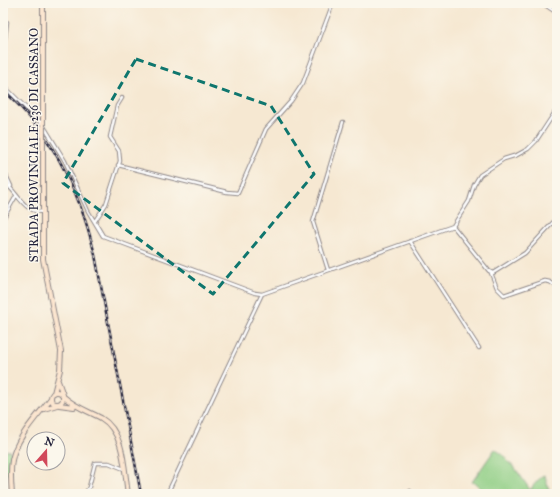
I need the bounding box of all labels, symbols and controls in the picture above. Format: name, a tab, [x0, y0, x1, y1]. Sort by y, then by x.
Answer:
street label: STRADA PROVINCIALE 236 DI CASSANO	[27, 28, 41, 262]
north arrow	[26, 431, 66, 471]
text: N	[43, 434, 56, 450]

